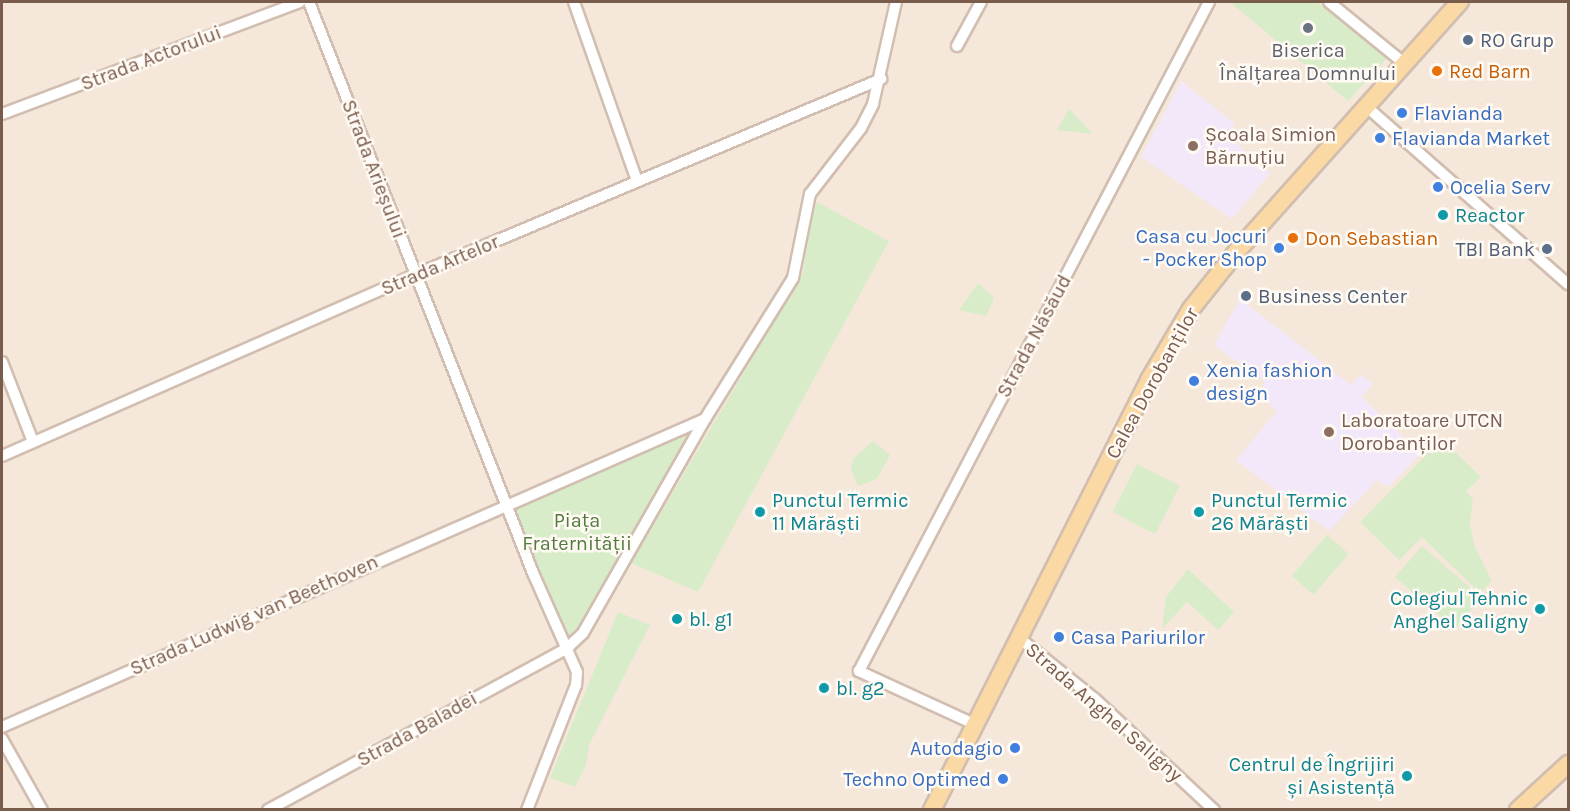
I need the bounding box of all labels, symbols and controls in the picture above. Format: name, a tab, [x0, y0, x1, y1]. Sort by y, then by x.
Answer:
street label: Strada Actorului	[77, 20, 225, 96]
marker: Biserica Înălțarea Domnului	[1301, 21, 1315, 35]
place label: RO Grup	[1480, 28, 1554, 52]
marker: RO Grup	[1461, 33, 1475, 47]
place label: Biserica Înălțarea Domnului	[1220, 38, 1396, 85]
place label: Red Barn	[1449, 59, 1531, 83]
marker: Red Barn	[1430, 64, 1444, 78]
street label: Strada Arieșului	[337, 96, 411, 242]
place label: Flavianda	[1414, 101, 1503, 125]
marker: Flavianda	[1395, 106, 1409, 120]
place label: Școala Simion Bărnuțiu	[1205, 122, 1336, 169]
place label: Flavianda Market	[1392, 126, 1550, 150]
marker: Flavianda Market	[1373, 131, 1387, 145]
marker: Școala Simion Bărnuțiu	[1186, 139, 1200, 153]
place label: Ocelia Serv	[1450, 175, 1550, 199]
marker: Ocelia Serv	[1431, 180, 1445, 194]
place label: Reactor	[1455, 203, 1525, 227]
marker: Reactor	[1436, 208, 1450, 222]
place label: Casa cu Jocuri - Pocker Shop	[1136, 225, 1267, 272]
place label: Don Sebastian	[1305, 226, 1438, 250]
street label: Strada Artelor	[377, 229, 503, 301]
marker: Don Sebastian	[1286, 231, 1300, 245]
place label: TBI Bank	[1455, 237, 1535, 261]
marker: Casa cu Jocuri - Pocker Shop	[1272, 241, 1286, 255]
marker: TBI Bank	[1540, 242, 1554, 256]
street label: Strada Năsăud	[992, 270, 1076, 402]
place label: Business Center	[1258, 284, 1407, 308]
marker: Business Center	[1239, 289, 1253, 303]
street label: Calea Dorobanților	[1100, 303, 1204, 463]
place label: Xenia fashion design	[1206, 358, 1332, 405]
marker: Xenia fashion design	[1187, 374, 1201, 388]
place label: Laboratoare UTCN Dorobanților	[1341, 408, 1503, 455]
marker: Laboratoare UTCN Dorobanților	[1322, 425, 1336, 439]
place label: Punctul Termic 11 Mărăști	[772, 488, 909, 535]
place label: Punctul Termic 26 Mărăști	[1211, 488, 1348, 535]
marker: Punctul Termic 11 Mărăști	[753, 505, 767, 519]
marker: Punctul Termic 26 Mărăști	[1192, 505, 1206, 519]
park label: Piața Fraternității	[522, 509, 632, 556]
street label: Strada Ludwig van Beethoven	[126, 549, 382, 681]
place label: Colegiul Tehnic Anghel Saligny	[1390, 586, 1528, 633]
marker: Colegiul Tehnic Anghel Saligny	[1533, 602, 1547, 616]
place label: bl. g1	[689, 607, 733, 631]
marker: bl. g1	[670, 612, 684, 626]
place label: Casa Pariurilor	[1071, 625, 1205, 649]
marker: Casa Pariurilor	[1052, 630, 1066, 644]
street label: Strada Anghel Saligny	[1021, 637, 1187, 787]
place label: bl. g2	[836, 676, 885, 700]
marker: bl. g2	[817, 681, 831, 695]
street label: Strada Baladei	[353, 686, 481, 772]
place label: Autodagio	[910, 736, 1003, 760]
marker: Autodagio	[1008, 741, 1022, 755]
place label: Centrul de Îngrijiri și Asistență	[1229, 752, 1395, 799]
place label: Techno Optimed	[843, 767, 991, 791]
marker: Centrul de Îngrijiri și Asistență	[1400, 769, 1414, 783]
marker: Techno Optimed	[996, 772, 1010, 786]

